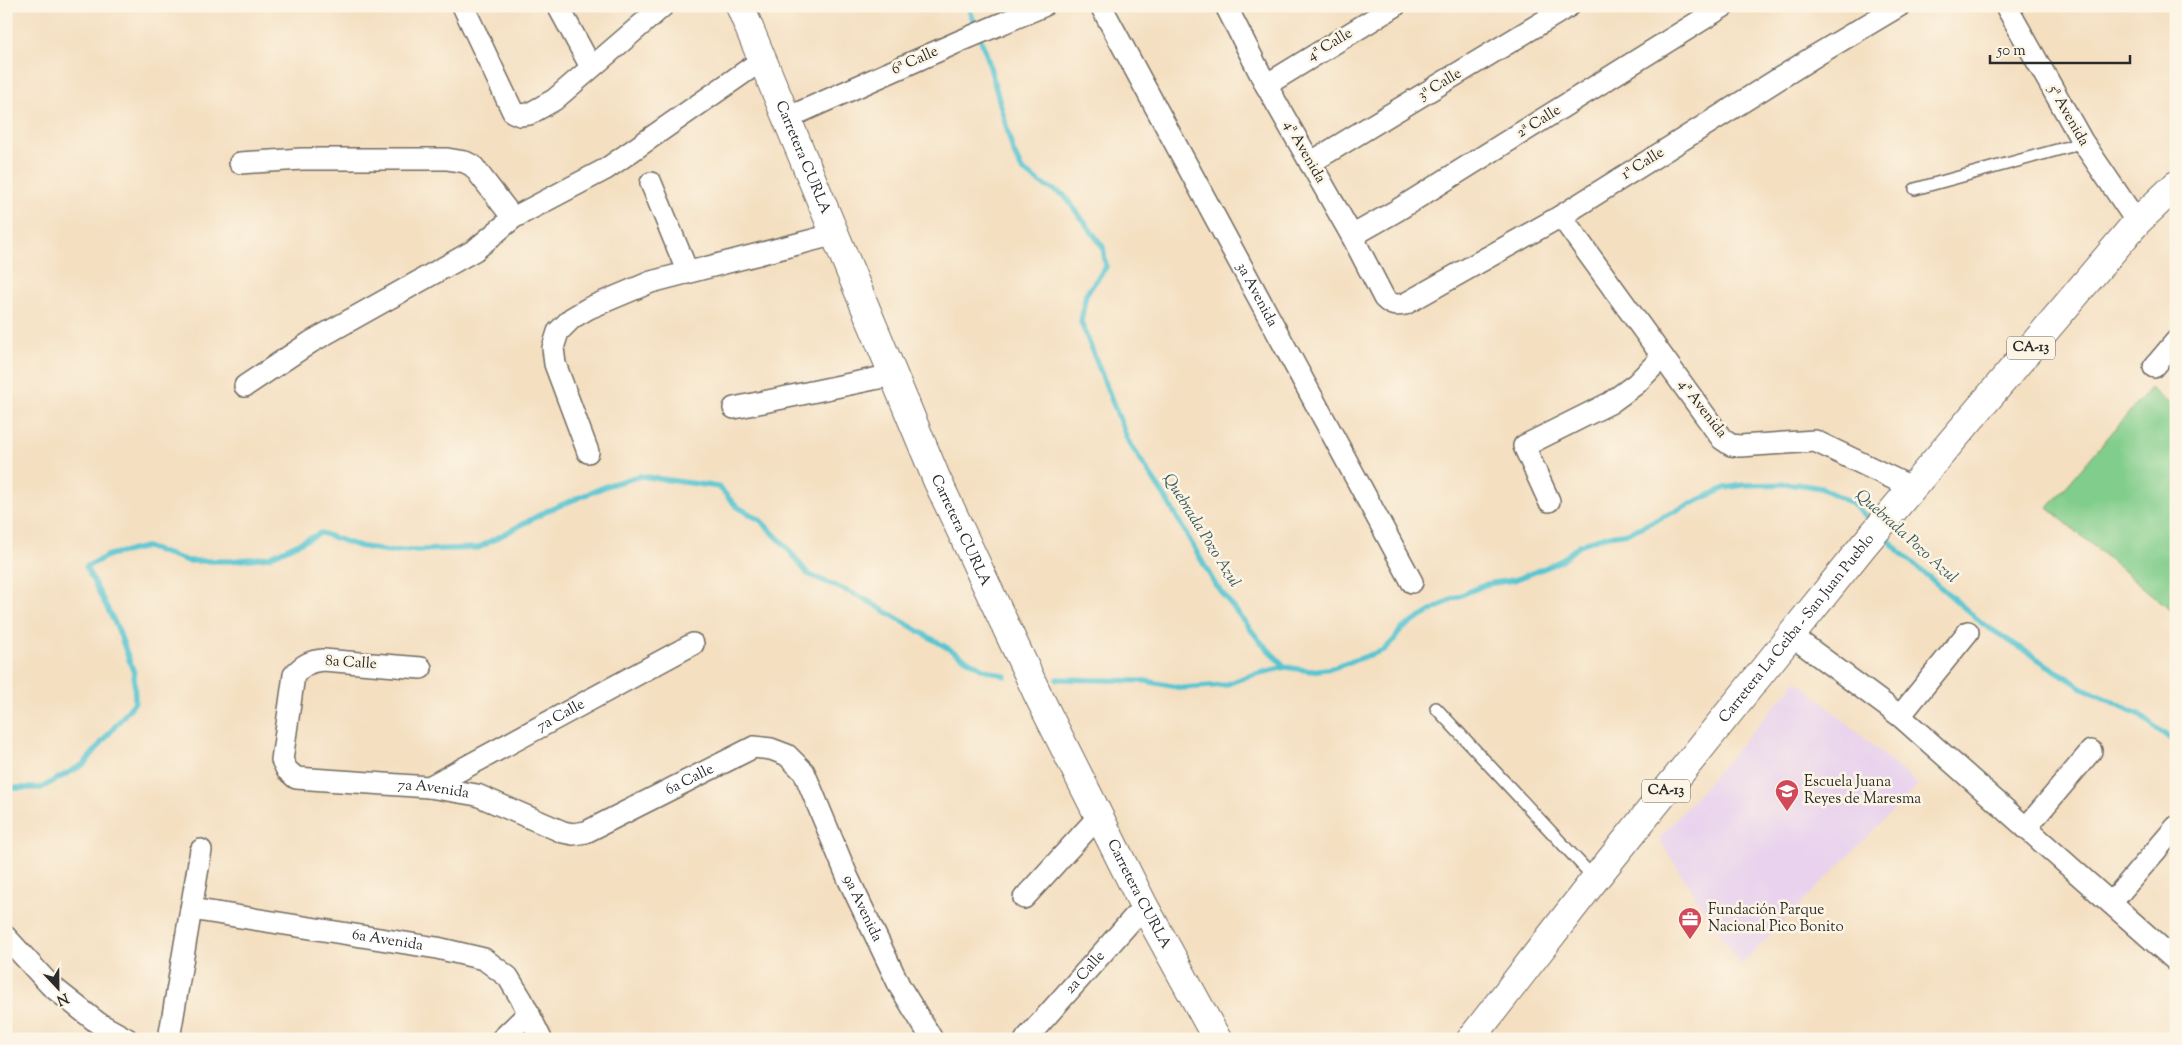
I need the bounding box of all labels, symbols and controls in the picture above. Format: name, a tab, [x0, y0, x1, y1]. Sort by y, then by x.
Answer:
street label: 4ª Calle	[1304, 23, 1356, 67]
scale bar	[1990, 32, 2130, 64]
street label: 6ª Calle	[888, 41, 942, 81]
text: 50 m	[1996, 41, 2026, 62]
street label: 3ª Calle	[1414, 64, 1466, 106]
street label: 5ª Avenida	[2042, 81, 2094, 150]
street label: Carretera CURLA	[770, 98, 836, 217]
street label: 2ª Calle	[1513, 100, 1565, 144]
street label: 4ª Avenida	[1278, 117, 1330, 187]
street label: 1ª Calle	[1618, 143, 1668, 185]
street label: 3a Avenida	[1231, 259, 1283, 331]
road number: CA-13	[2007, 336, 2055, 359]
street label: 4ª Avenida	[1672, 375, 1732, 443]
water label: Quebrada Pozo Azul	[1157, 470, 1245, 592]
street label: Carretera CURLA	[925, 471, 996, 590]
water label: Quebrada Pozo Azul	[1850, 485, 1962, 589]
street label: Carretera La Ceiba - San Juan Pueblo	[1714, 529, 1879, 728]
street label: 8a Calle	[325, 651, 377, 675]
street label: 7a Calle	[533, 694, 589, 737]
street label: 6a Calle	[662, 759, 717, 801]
place label: Escuela Juana Reyes de Maresma	[1804, 772, 1921, 810]
street label: 7a Avenida	[397, 774, 471, 804]
school or university icon: Escuela Juana Reyes de Maresma	[1774, 778, 1800, 812]
road number: CA-13	[1642, 779, 1690, 802]
street label: Carretera CURLA	[1102, 836, 1176, 953]
street label: 9a Avenida	[838, 872, 887, 945]
place label: Fundación Parque Nacional Pico Bonito	[1708, 900, 1844, 938]
office icon: Fundación Parque Nacional Pico Bonito	[1677, 906, 1703, 940]
street label: 6a Avenida	[350, 924, 425, 956]
street label: 2a Calle	[1060, 946, 1110, 999]
north arrow	[32, 962, 82, 1012]
text: N	[53, 987, 71, 1010]

